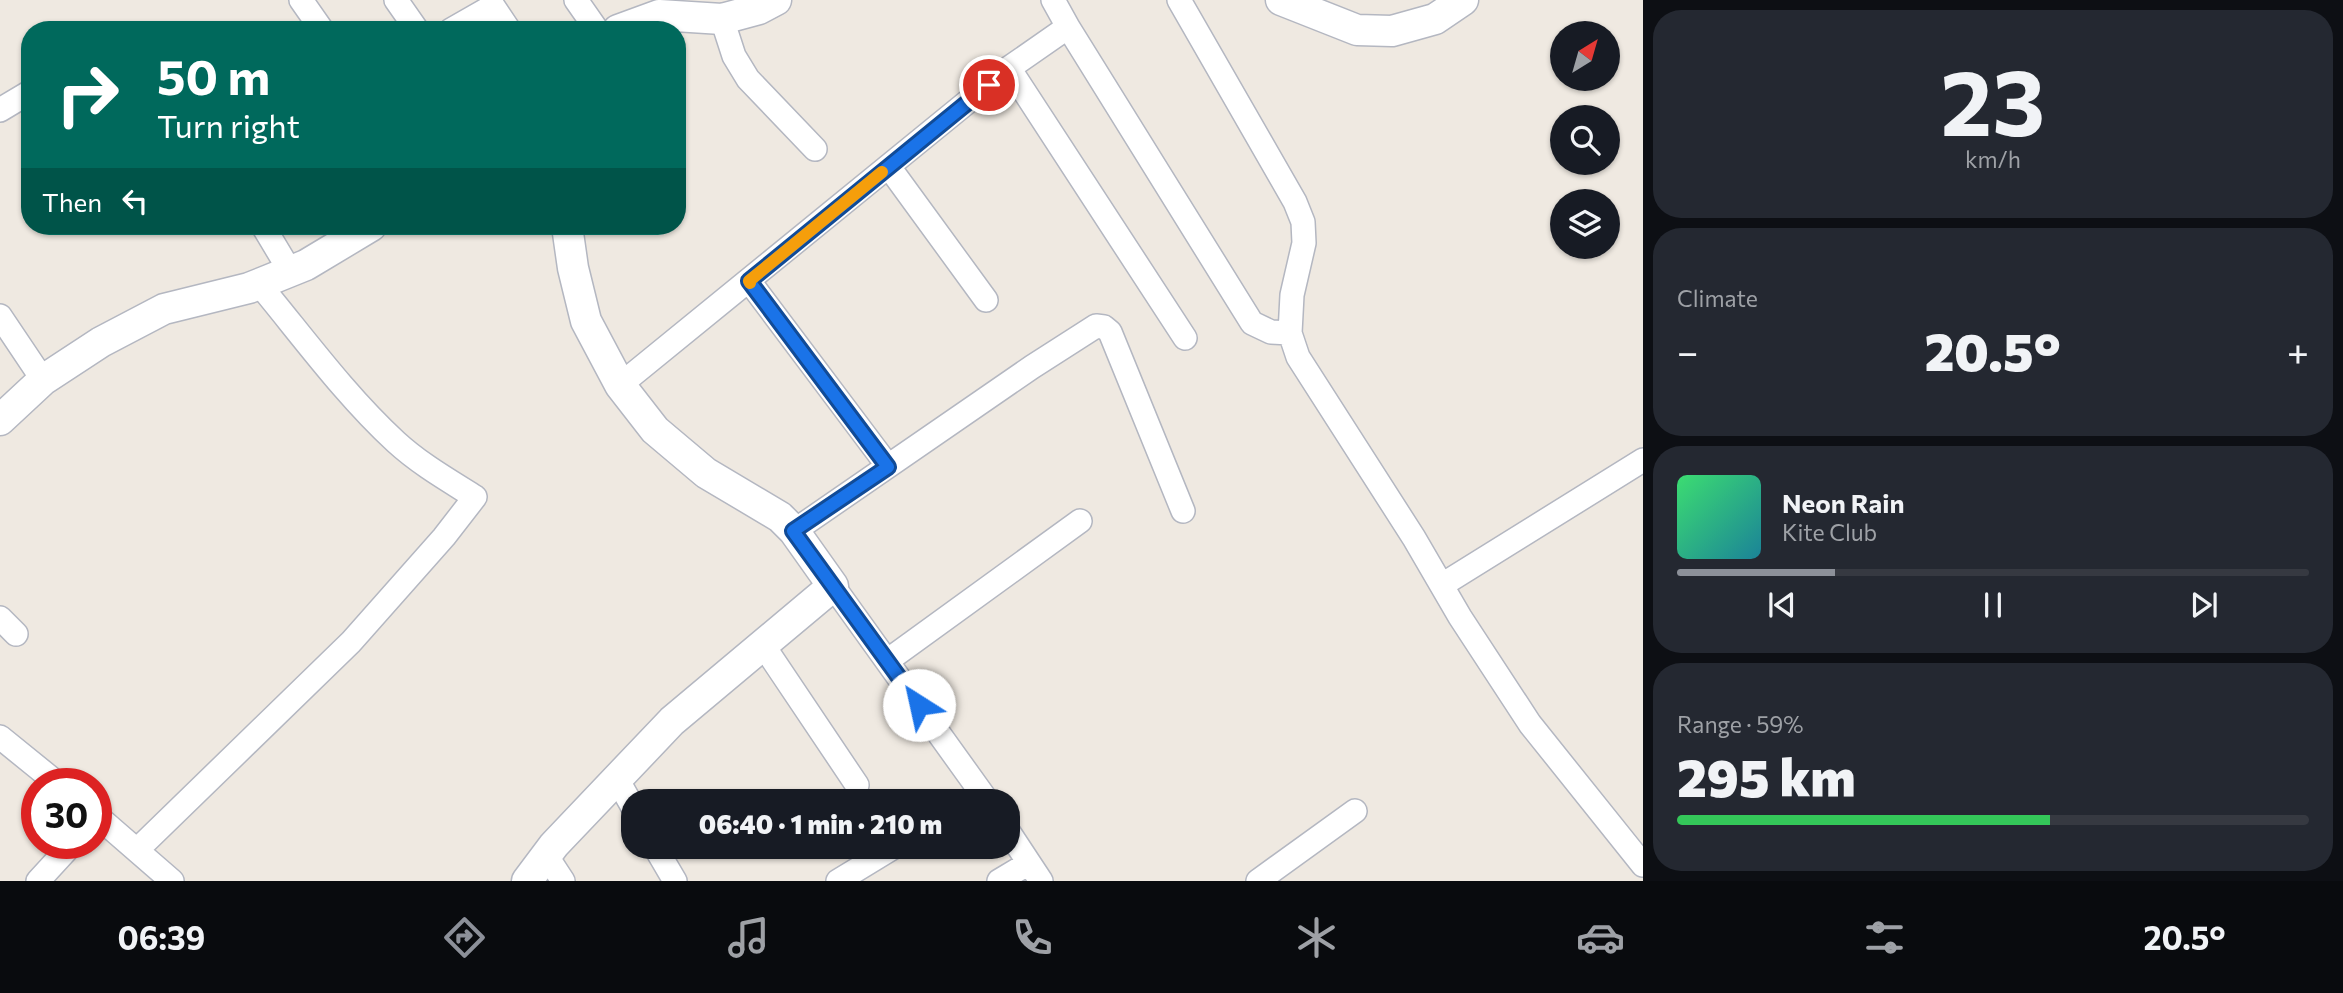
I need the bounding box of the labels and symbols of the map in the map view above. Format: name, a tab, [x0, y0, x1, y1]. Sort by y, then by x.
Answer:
north arrow	[1550, 21, 1620, 91]
pin	[959, 55, 1019, 115]
position arrow	[882, 668, 956, 742]
speed limit sign: 30	[21, 768, 112, 859]

